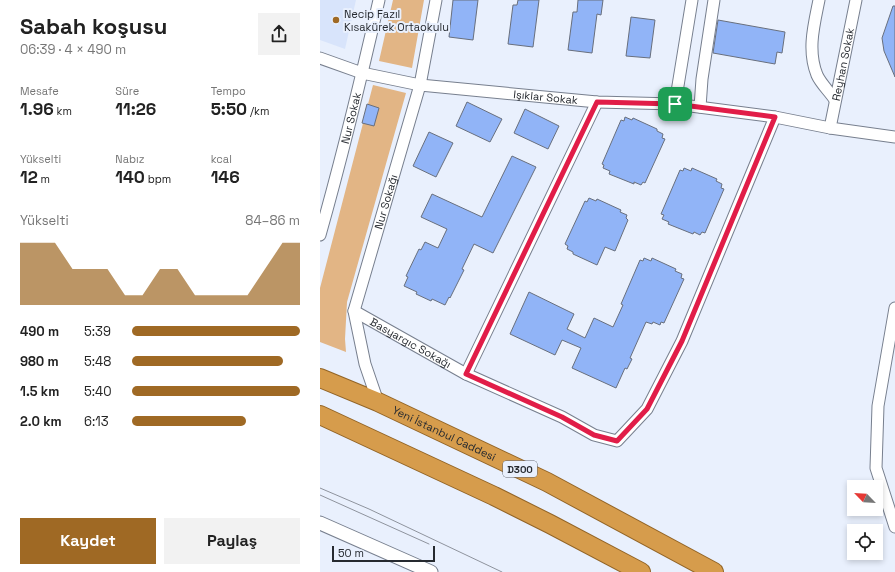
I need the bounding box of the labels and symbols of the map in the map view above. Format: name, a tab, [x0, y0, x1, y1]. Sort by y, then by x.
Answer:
place label: Necip Fazıl Kısakürek Ortaokulu	[344, 7, 449, 34]
marker: Necip Fazıl Kısakürek Ortaokulu	[331, 15, 341, 25]
street label: Reyhan Sokak	[829, 26, 857, 102]
street label: Işıklar Sokak	[513, 87, 579, 107]
pin	[658, 87, 692, 121]
street label: Nur Sokak	[338, 91, 364, 145]
street label: Nur Sokağı	[371, 173, 400, 231]
street label: Basyargıc Sokağı	[368, 314, 454, 371]
street label: Yeni İstanbul Caddesi	[390, 403, 498, 464]
road number: D300	[503, 461, 537, 477]
north arrow	[847, 480, 883, 516]
scale bar	[332, 544, 435, 563]

